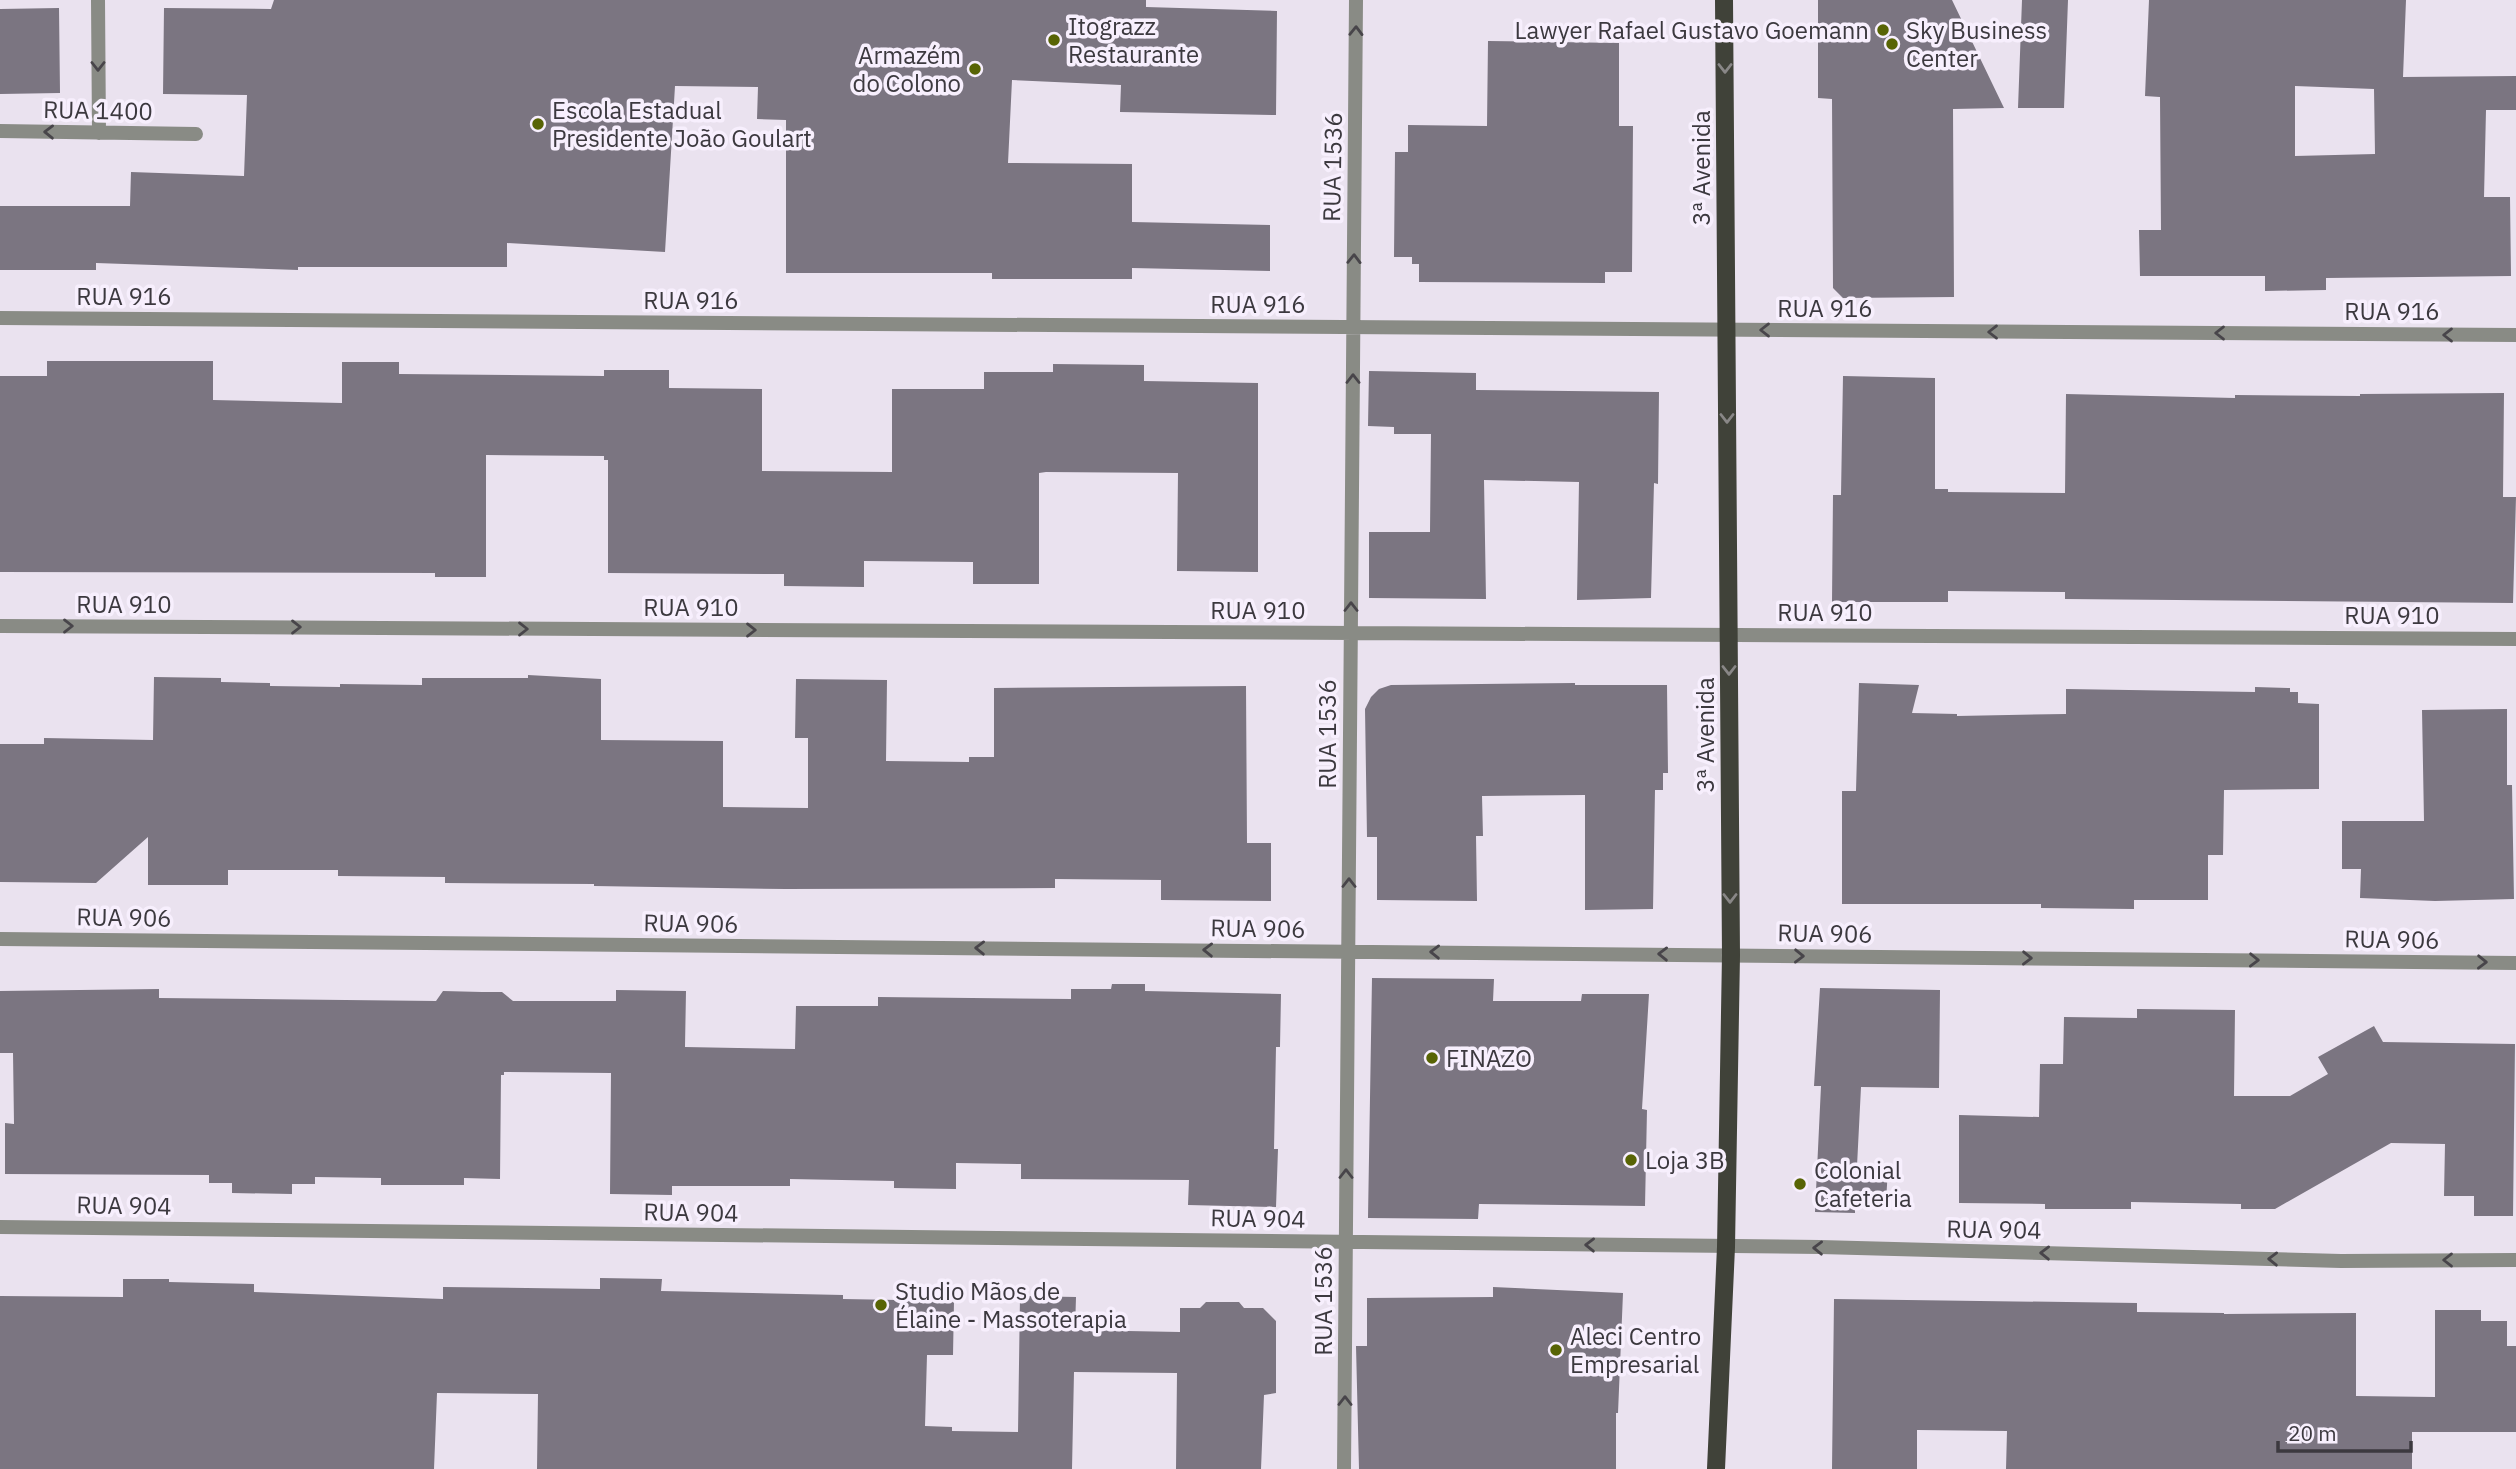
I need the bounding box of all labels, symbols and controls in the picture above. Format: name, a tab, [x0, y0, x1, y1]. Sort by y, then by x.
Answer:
place label: Itograzz Restaurante	[1068, 10, 1199, 70]
place label: Lawyer Rafael Gustavo Goemann	[1514, 14, 1869, 46]
place label: Sky Business Center	[1906, 14, 2047, 74]
marker: Lawyer Rafael Gustavo Goemann	[1875, 22, 1891, 38]
one-way arrow	[1348, 26, 1364, 36]
marker: Itograzz Restaurante	[1046, 32, 1062, 48]
marker: Sky Business Center	[1884, 36, 1900, 52]
place label: Armazém do Colono	[853, 39, 961, 99]
one-way arrow	[91, 61, 106, 72]
marker: Armazém do Colono	[967, 61, 983, 77]
one-way arrow	[1717, 63, 1733, 74]
street label: RUA 1400	[43, 93, 153, 127]
place label: Escola Estadual Presidente João Goulart	[552, 94, 812, 154]
street label: 3ª Avenida	[1685, 110, 1717, 226]
street label: RUA 1536	[1315, 112, 1349, 222]
marker: Escola Estadual Presidente João Goulart	[530, 116, 546, 132]
one-way arrow	[44, 124, 54, 140]
one-way arrow	[1346, 253, 1362, 264]
street label: RUA 916	[76, 280, 172, 312]
street label: RUA 916	[643, 284, 739, 316]
street label: RUA 916	[1210, 288, 1306, 320]
street label: RUA 916	[1777, 292, 1873, 324]
street label: RUA 916	[2344, 295, 2440, 327]
one-way arrow	[1760, 322, 1770, 338]
one-way arrow	[1987, 324, 1998, 339]
one-way arrow	[2215, 325, 2225, 341]
one-way arrow	[2442, 327, 2453, 343]
one-way arrow	[1345, 374, 1361, 384]
one-way arrow	[1719, 413, 1735, 424]
street label: RUA 910	[76, 588, 172, 620]
street label: RUA 910	[643, 591, 739, 623]
street label: RUA 910	[1210, 594, 1306, 626]
street label: RUA 910	[1777, 596, 1873, 628]
street label: RUA 910	[2344, 599, 2440, 631]
one-way arrow	[1343, 601, 1359, 612]
one-way arrow	[63, 618, 74, 634]
one-way arrow	[291, 619, 301, 635]
one-way arrow	[518, 621, 529, 636]
one-way arrow	[746, 622, 756, 638]
one-way arrow	[1721, 665, 1737, 676]
street label: 3ª Avenida	[1689, 677, 1721, 793]
street label: RUA 1536	[1311, 679, 1343, 789]
one-way arrow	[1341, 878, 1356, 889]
one-way arrow	[1723, 892, 1738, 903]
street label: RUA 906	[76, 900, 172, 934]
street label: RUA 906	[643, 906, 739, 940]
street label: RUA 906	[1210, 911, 1306, 945]
street label: RUA 906	[1777, 916, 1873, 950]
street label: RUA 906	[2344, 922, 2440, 956]
one-way arrow	[974, 940, 985, 956]
one-way arrow	[1202, 942, 1212, 958]
one-way arrow	[1429, 945, 1440, 960]
one-way arrow	[1657, 947, 1668, 962]
one-way arrow	[1794, 948, 1805, 964]
one-way arrow	[2022, 950, 2032, 966]
one-way arrow	[2249, 952, 2260, 968]
one-way arrow	[2477, 954, 2487, 970]
place label: FINAZO	[1446, 1042, 1532, 1074]
marker: FINAZO	[1424, 1050, 1440, 1066]
place label: Loja 3B	[1645, 1144, 1725, 1176]
marker: Loja 3B	[1623, 1152, 1639, 1168]
place label: Colonial Cafeteria	[1814, 1154, 1912, 1214]
one-way arrow	[1338, 1168, 1354, 1178]
marker: Colonial Cafeteria	[1792, 1176, 1808, 1192]
street label: RUA 904	[76, 1188, 172, 1222]
street label: RUA 904	[643, 1195, 739, 1229]
street label: RUA 904	[1210, 1201, 1306, 1235]
street label: RUA 904	[1946, 1212, 2042, 1246]
one-way arrow	[1585, 1237, 1595, 1253]
one-way arrow	[1812, 1240, 1823, 1255]
one-way arrow	[2040, 1245, 2050, 1261]
street label: RUA 1536	[1307, 1246, 1339, 1356]
one-way arrow	[2267, 1251, 2278, 1267]
one-way arrow	[2442, 1252, 2453, 1268]
place label: Studio Mãos de Élaine - Massoterapia	[895, 1275, 1127, 1335]
marker: Studio Mãos de Élaine - Massoterapia	[873, 1297, 889, 1313]
place label: Aleci Centro Empresarial	[1570, 1320, 1701, 1380]
marker: Aleci Centro Empresarial	[1548, 1342, 1564, 1358]
one-way arrow	[1337, 1395, 1352, 1406]
scale bar	[2278, 1410, 2411, 1454]
text: 20 m	[2288, 1419, 2337, 1447]

